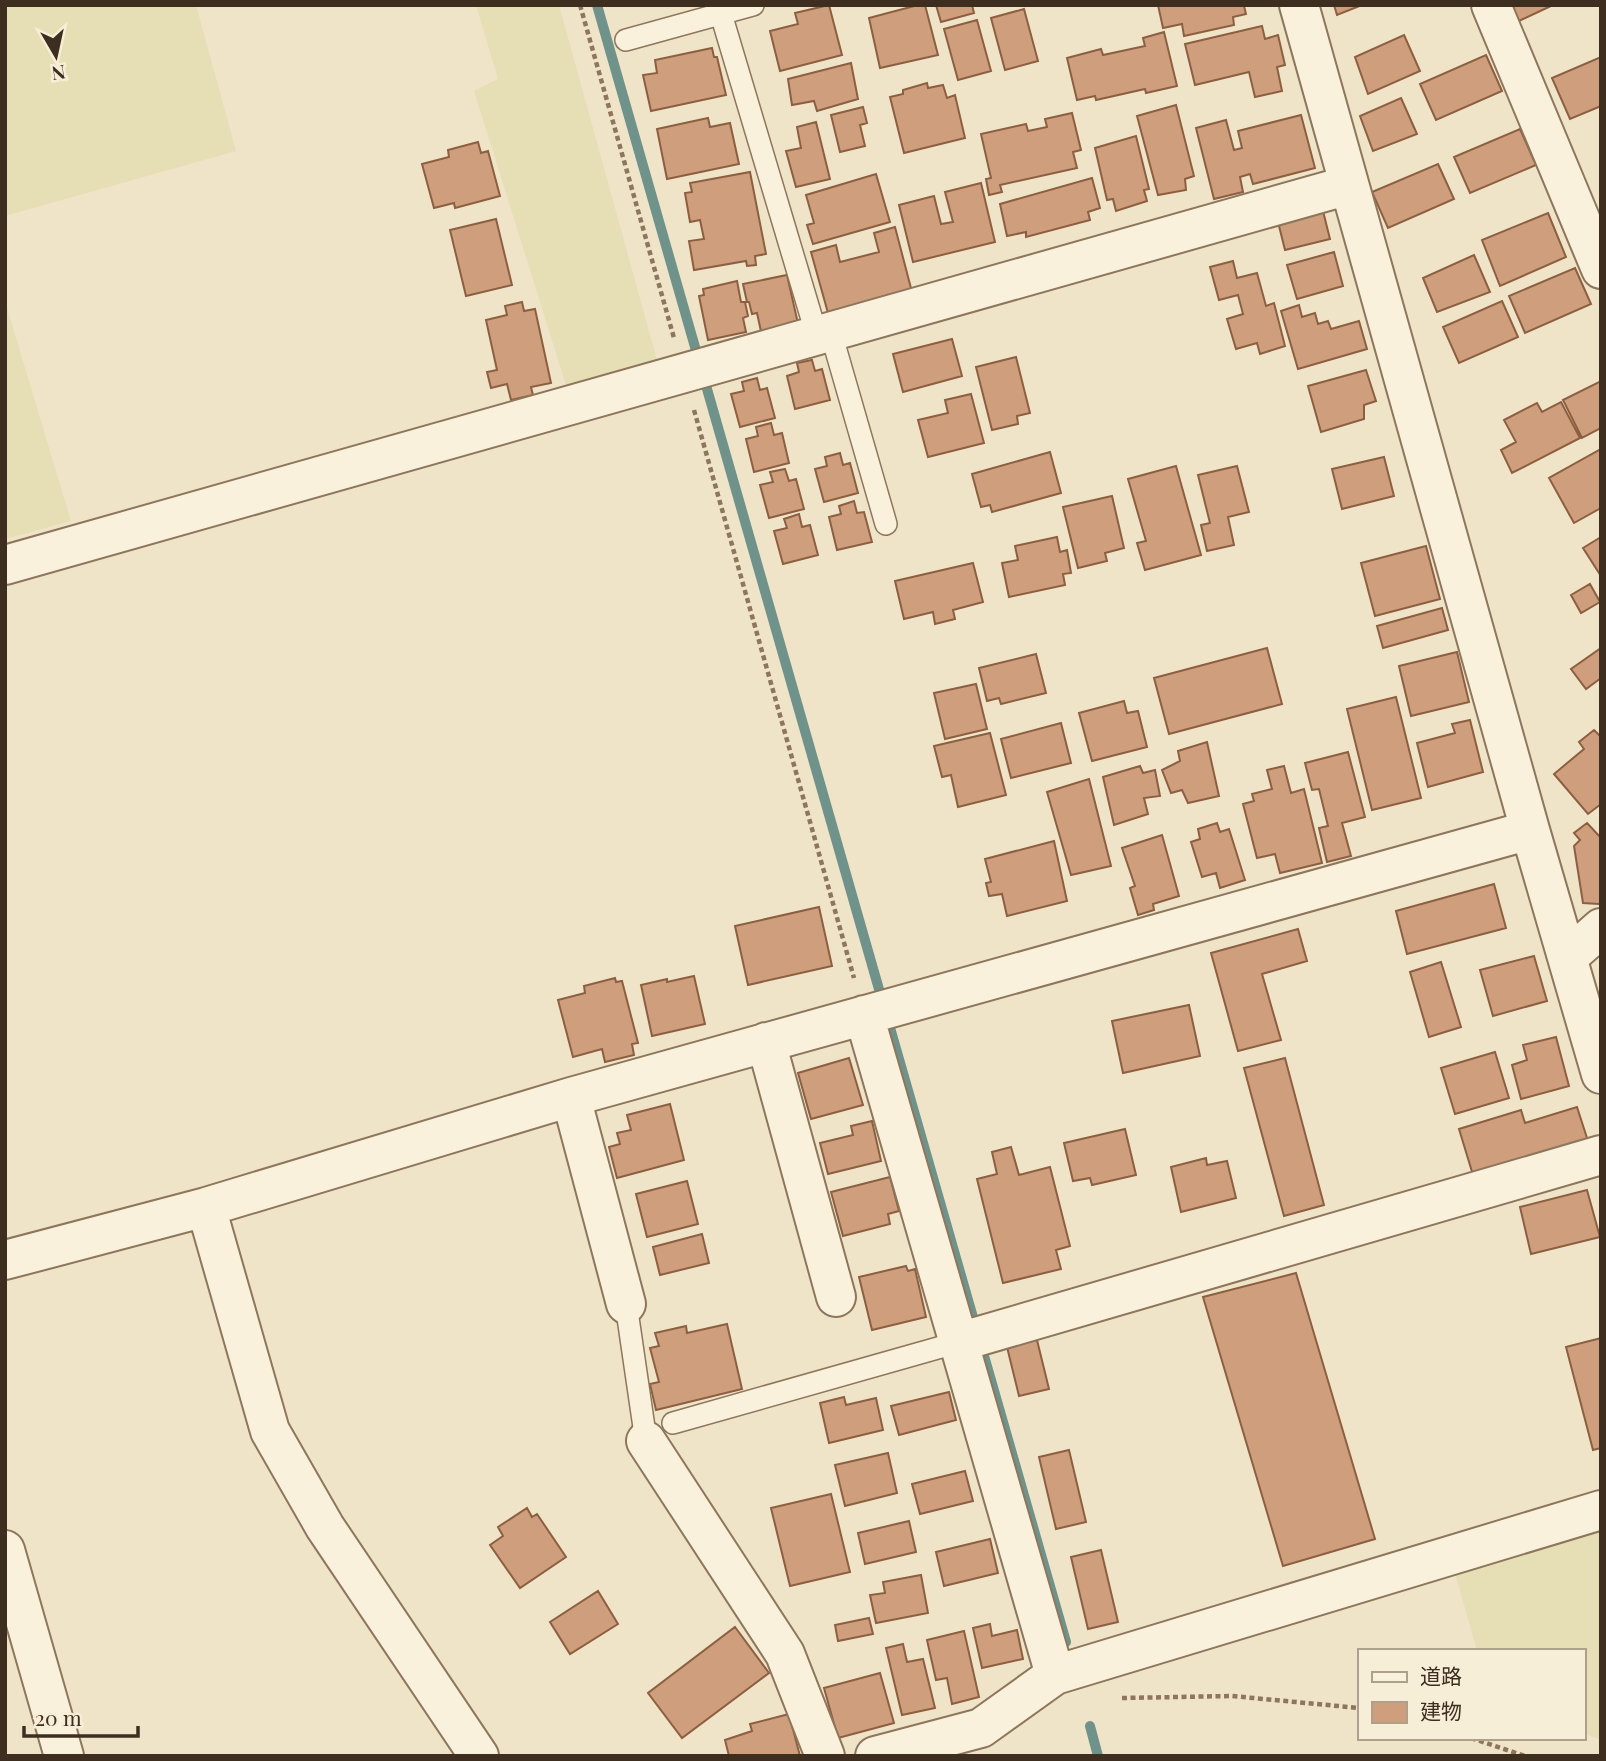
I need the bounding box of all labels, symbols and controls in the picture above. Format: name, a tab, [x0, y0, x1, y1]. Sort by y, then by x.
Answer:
north arrow	[21, 21, 91, 91]
text: N	[50, 60, 68, 88]
legend	[1358, 1649, 1585, 1740]
text: 道路	[1420, 1661, 1462, 1689]
scale bar	[24, 1694, 138, 1738]
text: 建物	[1420, 1696, 1462, 1724]
text: 20 m	[35, 1703, 82, 1731]

